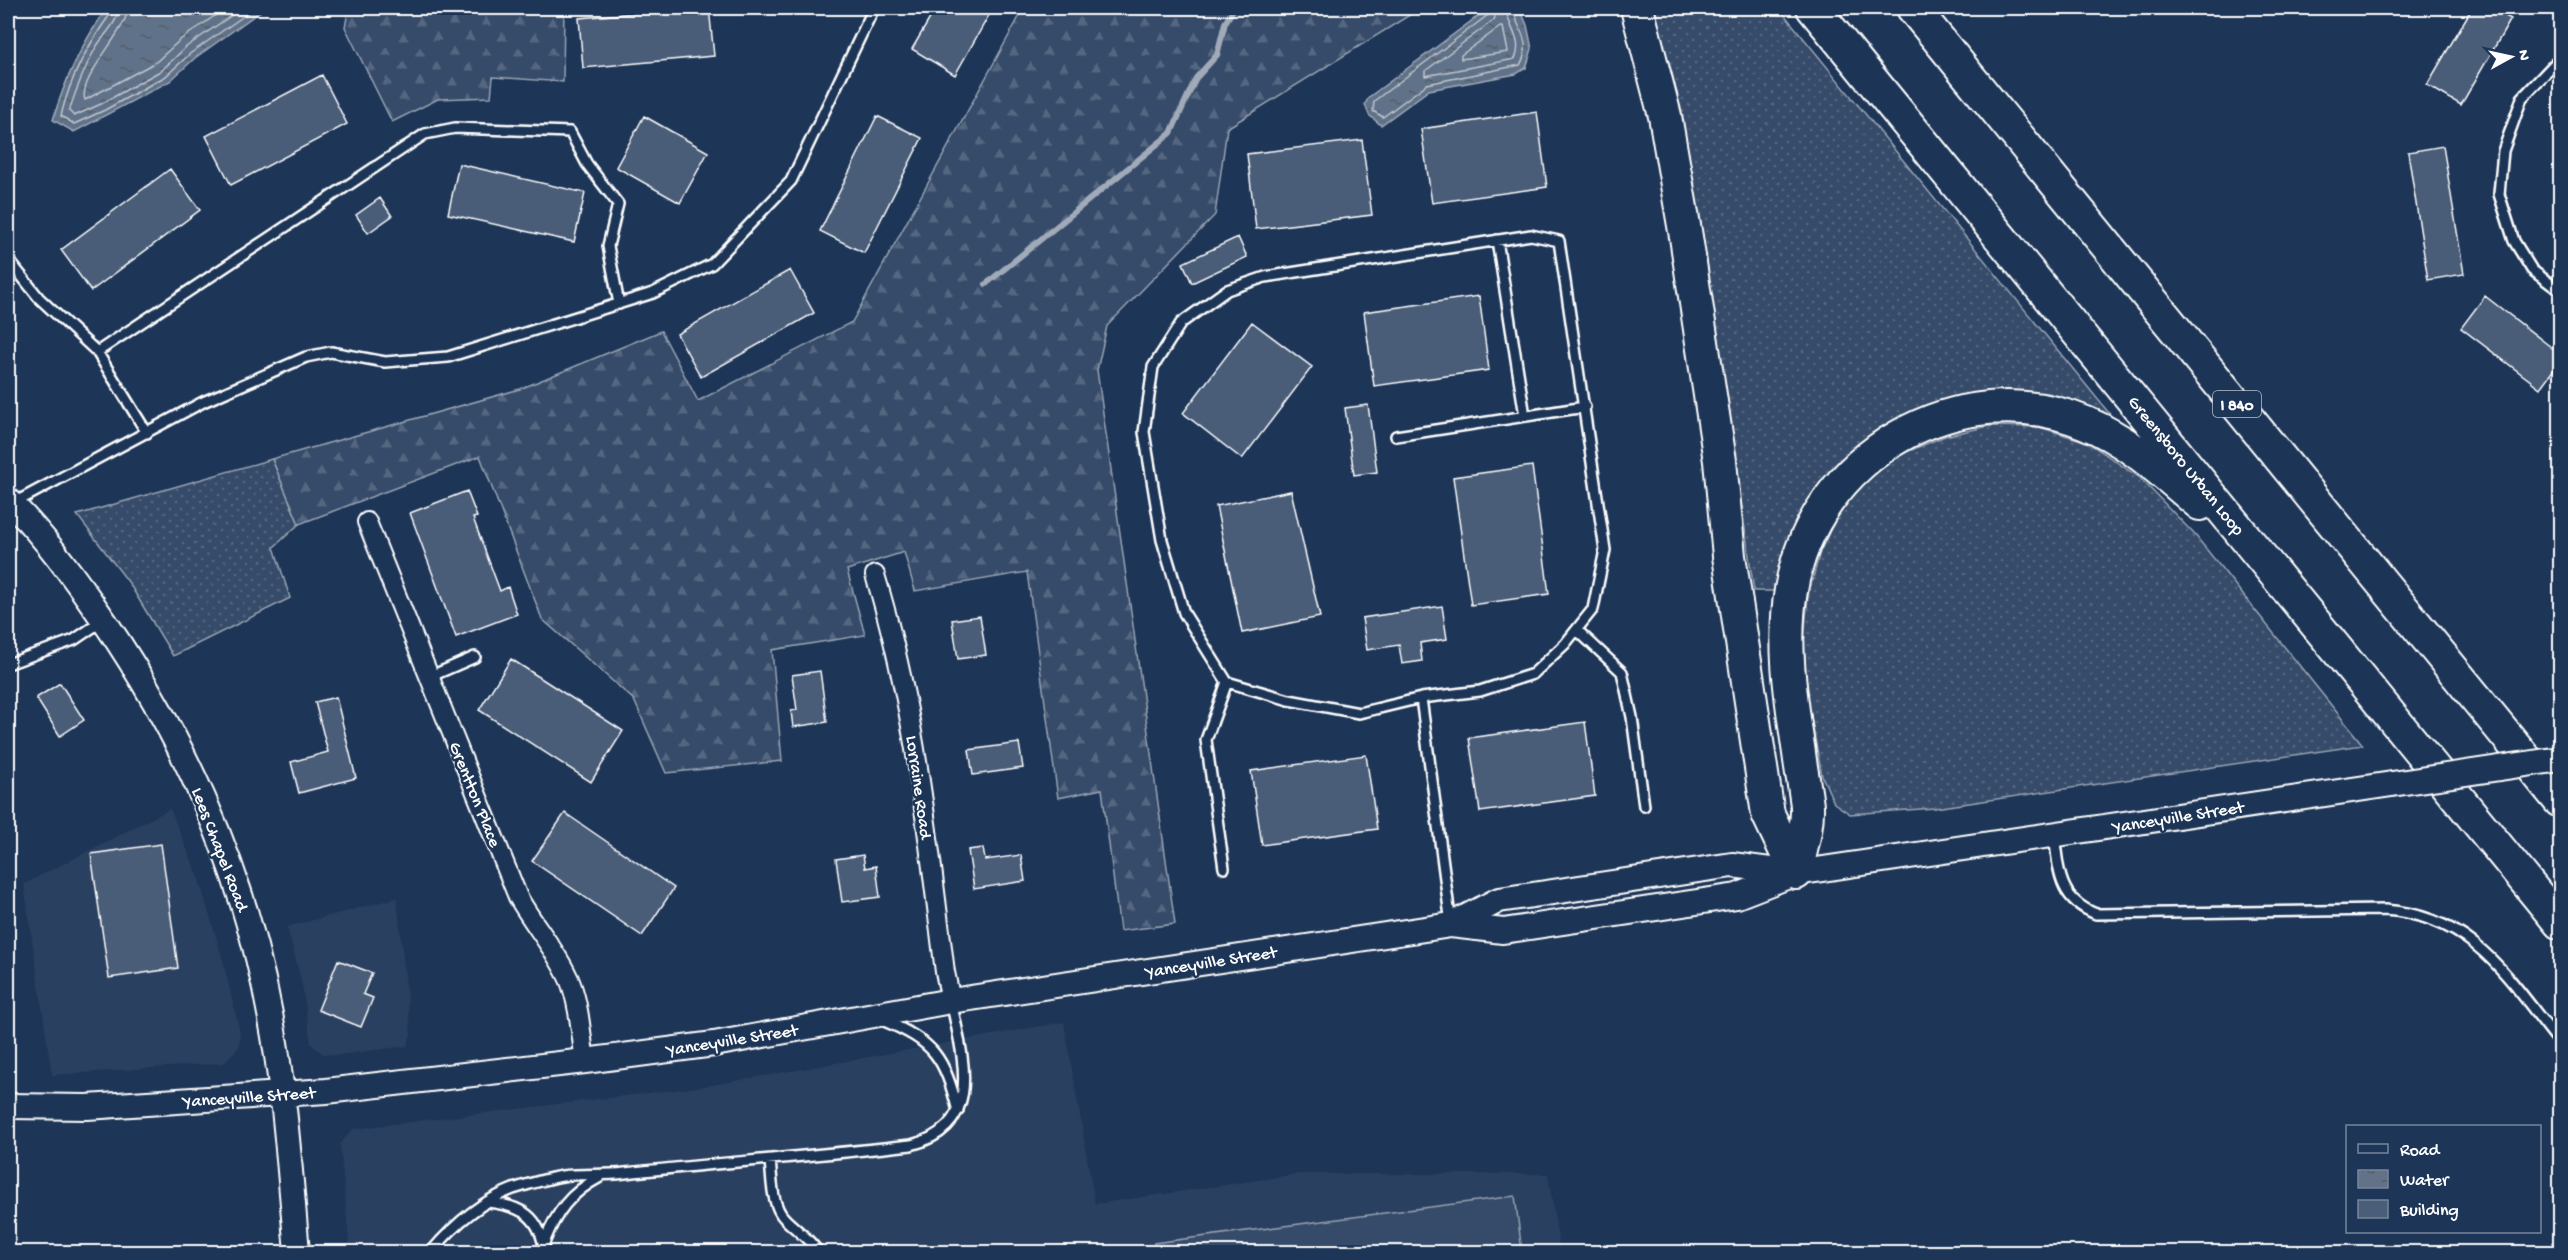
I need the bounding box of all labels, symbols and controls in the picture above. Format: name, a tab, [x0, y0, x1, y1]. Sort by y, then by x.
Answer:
north arrow	[2481, 27, 2541, 87]
text: N	[2512, 49, 2533, 62]
road number: I 840	[2213, 391, 2261, 417]
street label: Greensboro Urban Loop	[2122, 393, 2248, 541]
street label: Lorraine Road	[900, 734, 935, 842]
street label: Grentton Place	[443, 739, 505, 851]
street label: Lees Chapel Road	[185, 785, 252, 916]
street label: Yanceyville Street	[2109, 797, 2247, 840]
street label: Yanceyville Street	[1142, 942, 1280, 985]
street label: Yanceyville Street	[663, 1020, 801, 1063]
street label: Yanceyville Street	[180, 1083, 318, 1114]
legend	[2346, 1125, 2541, 1233]
text: Road	[2400, 1141, 2441, 1162]
text: Water	[2400, 1171, 2450, 1192]
text: Building	[2399, 1201, 2459, 1222]

